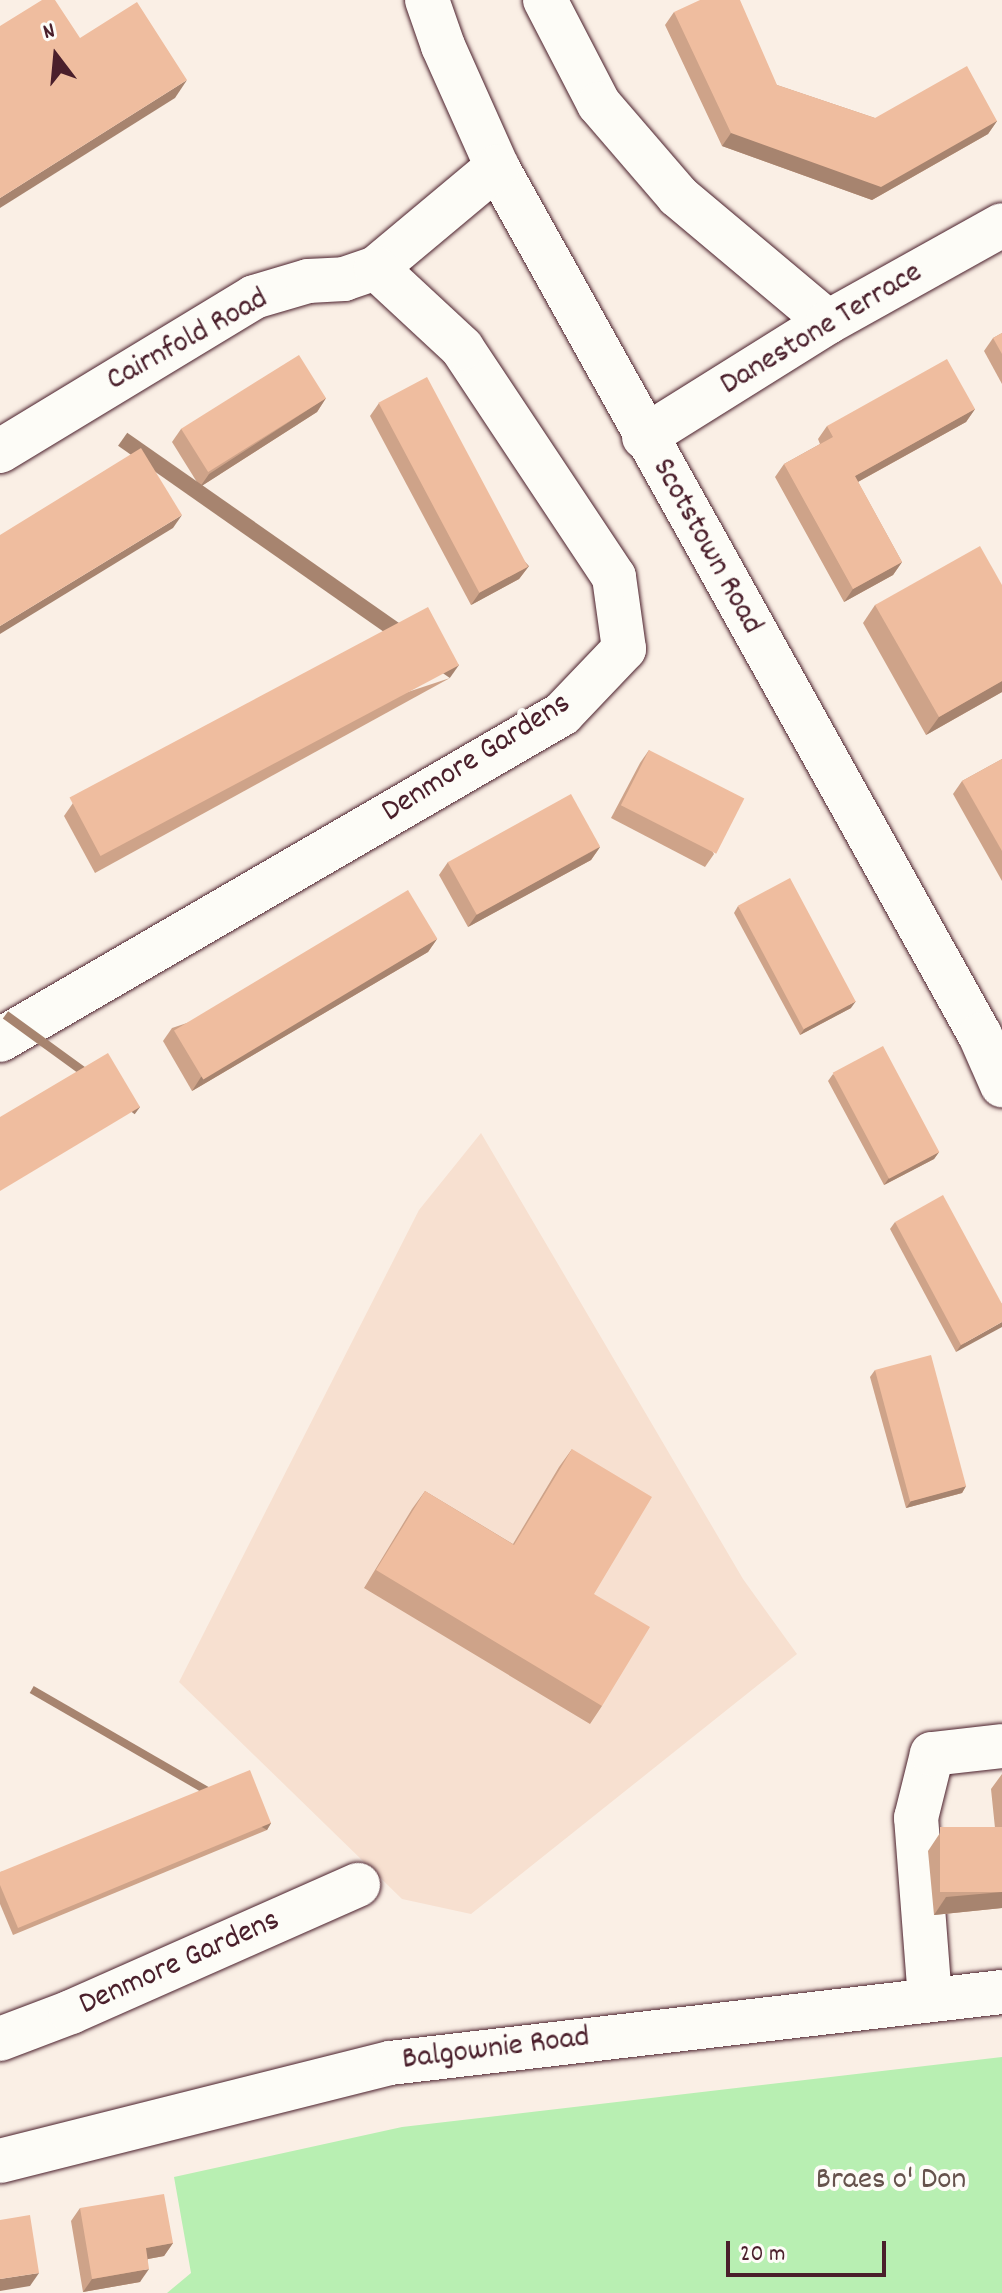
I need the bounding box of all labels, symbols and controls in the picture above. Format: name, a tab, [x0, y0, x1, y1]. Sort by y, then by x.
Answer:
north arrow	[16, 16, 96, 96]
text: N	[40, 16, 59, 49]
street label: Danestone Terrace	[714, 255, 930, 405]
street label: Cairnfold Road	[101, 281, 275, 401]
street label: Scotstown Road	[642, 452, 770, 642]
street label: Denmore Gardens	[376, 686, 578, 832]
street label: Denmore Gardens	[74, 1903, 286, 2025]
street label: Balgownie Road	[400, 2019, 592, 2081]
park label: Braes o' Don	[816, 2162, 966, 2200]
scale bar	[730, 2225, 890, 2275]
text: 20 m	[740, 2238, 786, 2272]

